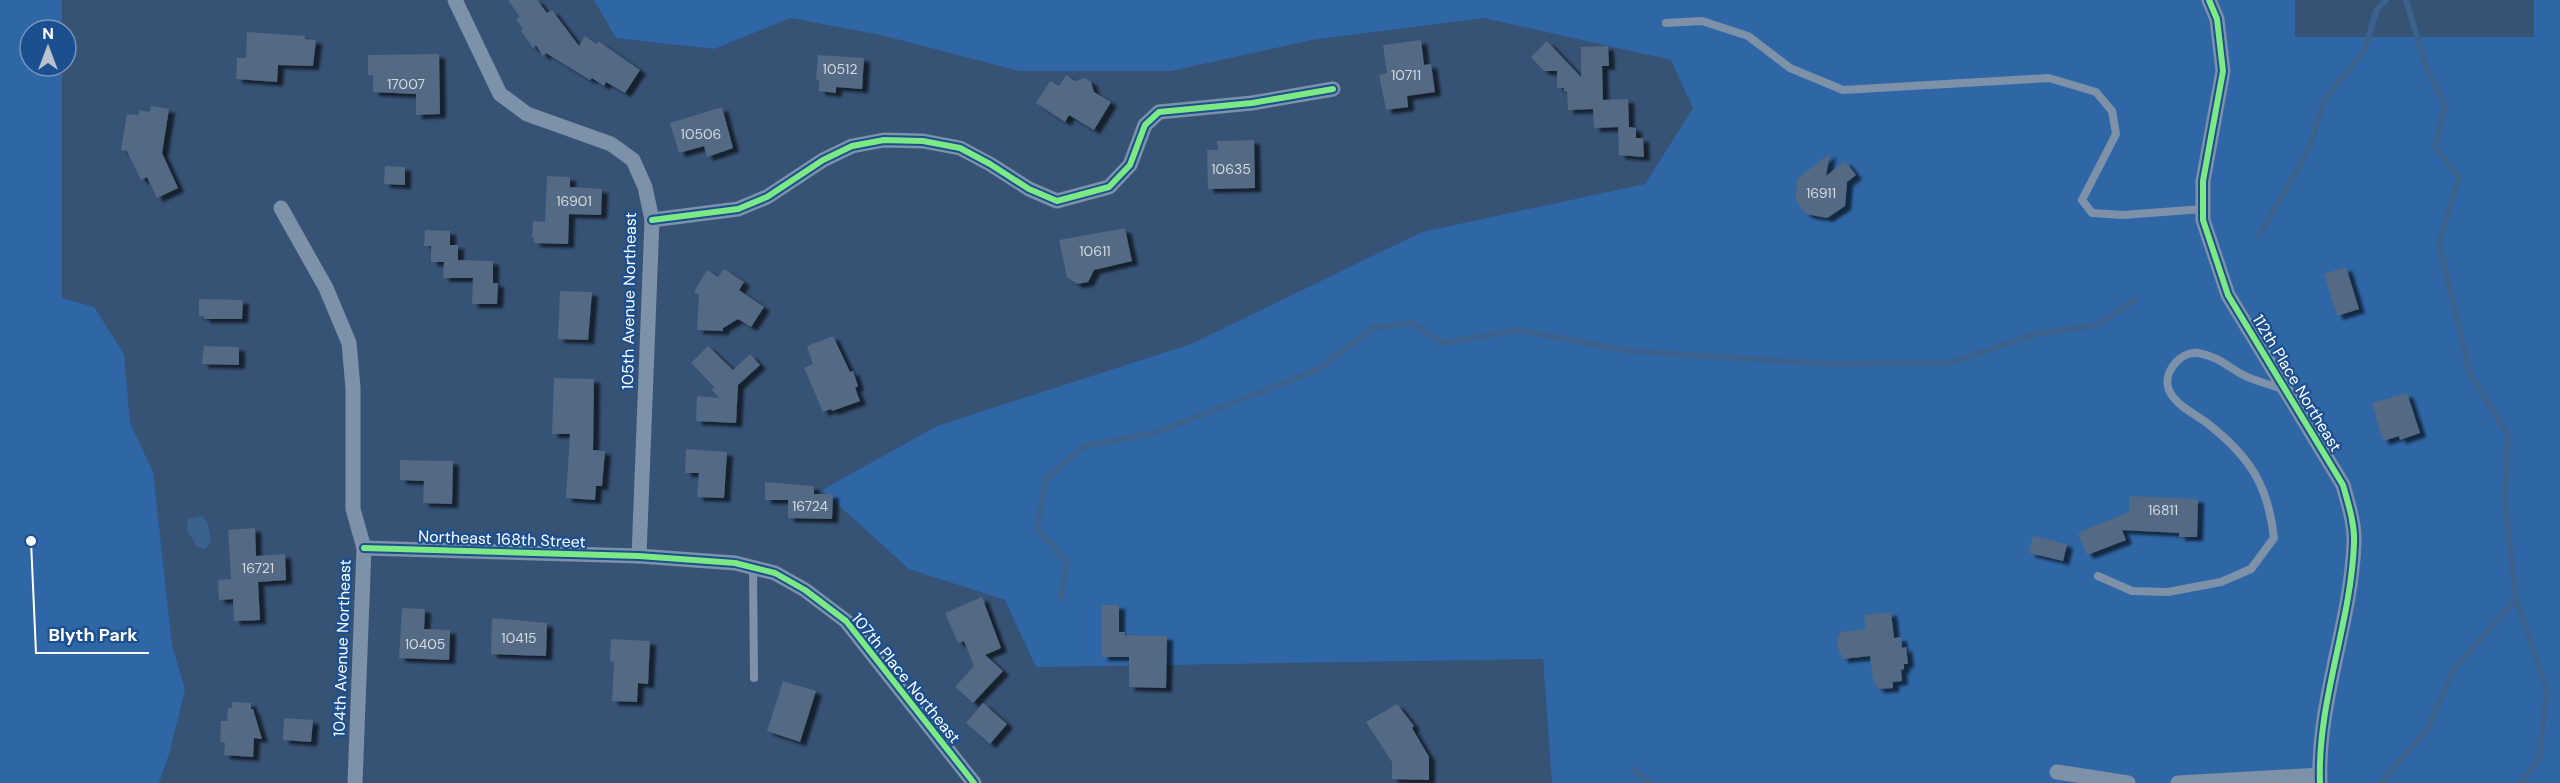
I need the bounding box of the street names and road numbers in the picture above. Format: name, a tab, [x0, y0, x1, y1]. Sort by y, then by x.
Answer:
street label: 105th Avenue Northeast	[617, 212, 641, 390]
street label: 112th Place Northeast	[2248, 310, 2346, 456]
street label: Northeast 168th Street	[418, 526, 586, 552]
street label: 104th Avenue Northeast	[328, 559, 356, 737]
street label: 107th Place Northeast	[847, 609, 965, 747]

